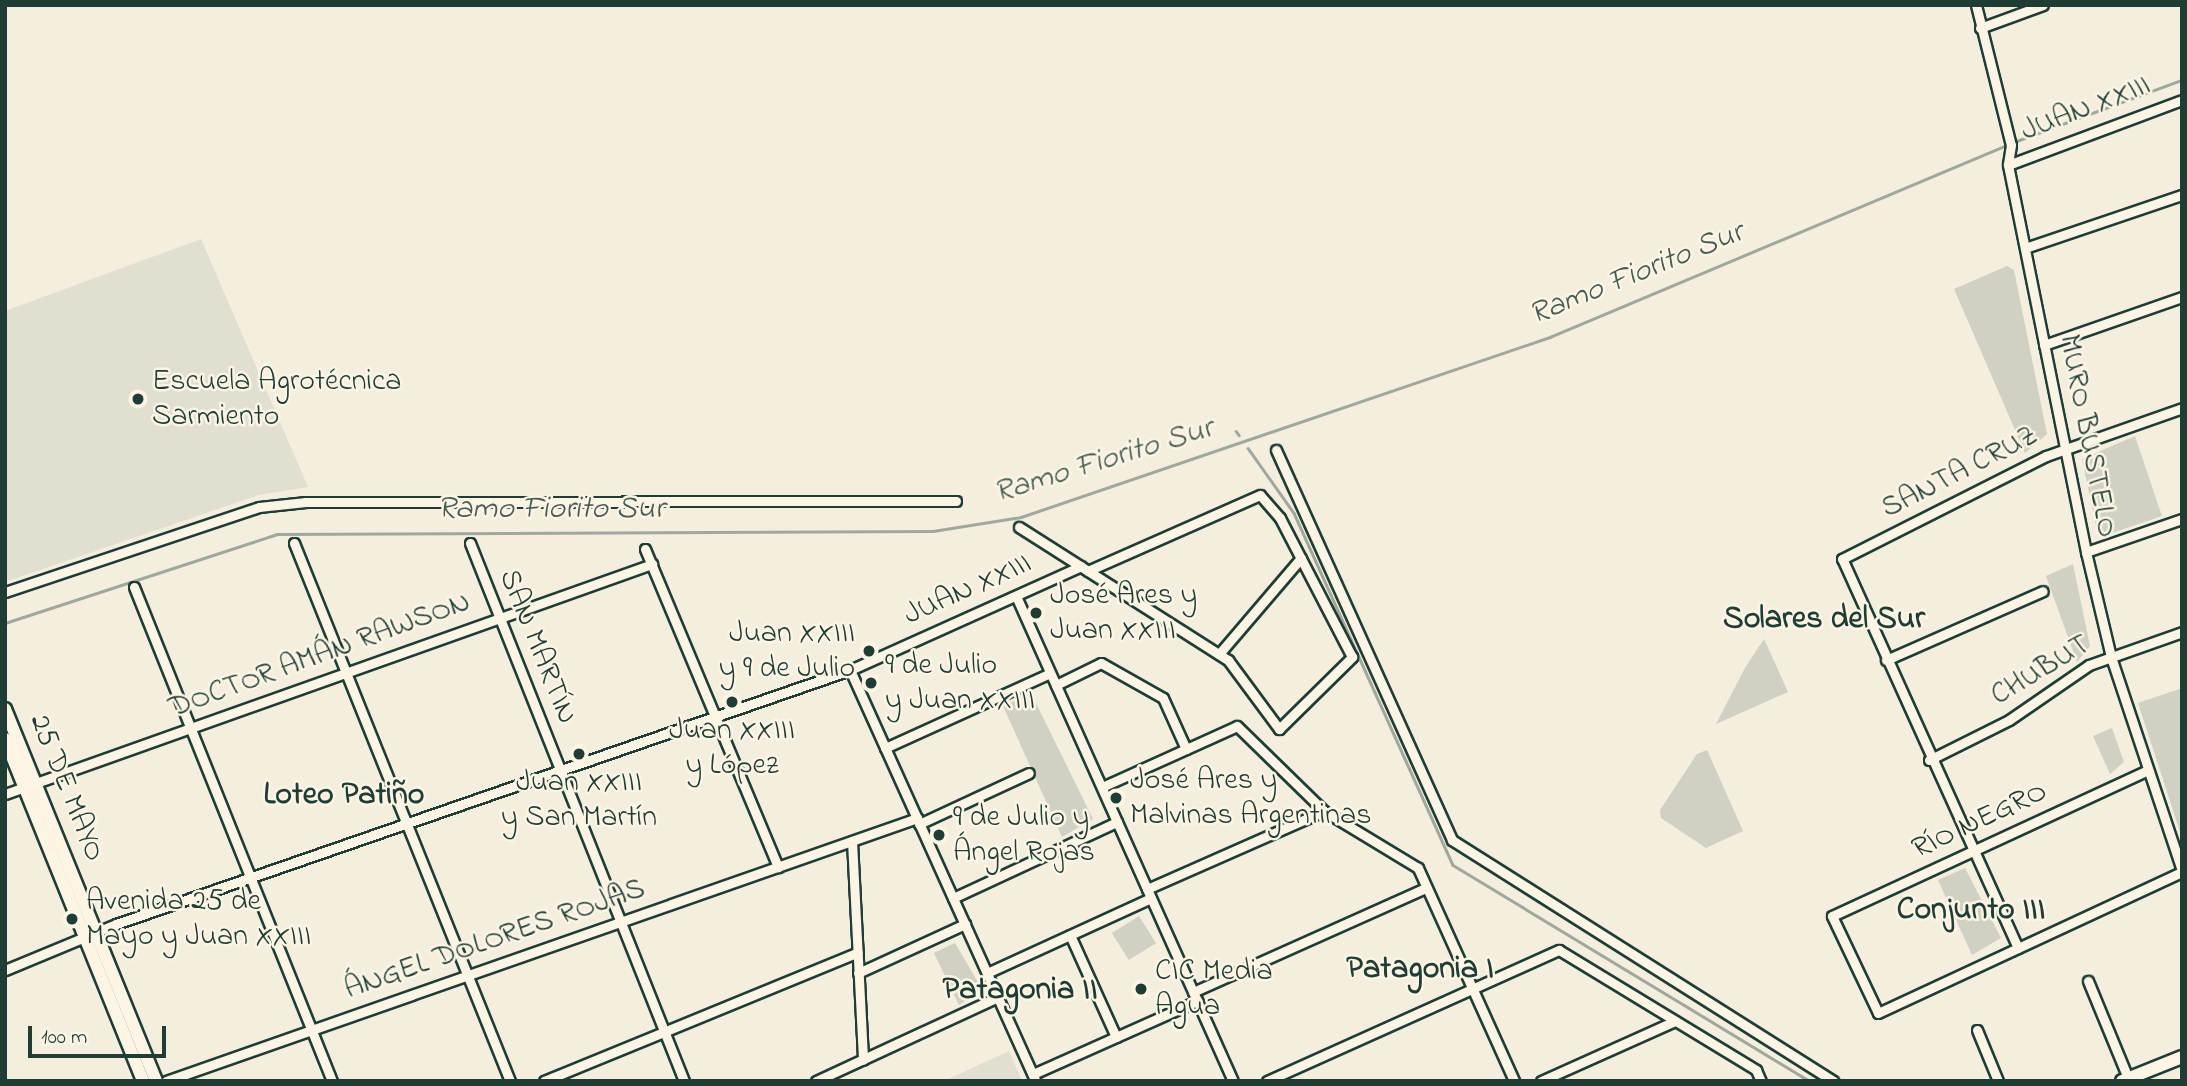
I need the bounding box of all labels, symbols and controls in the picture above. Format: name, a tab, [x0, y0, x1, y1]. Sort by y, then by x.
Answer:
street label: JUAN XXIII	[2016, 68, 2156, 150]
water label: Ramo Fiorito Sur	[1524, 215, 1750, 335]
street label: MURO BUSTELO	[2050, 332, 2124, 540]
place label: Escuela Agrotécnica Sarmiento	[152, 364, 401, 434]
marker: Escuela Agrotécnica Sarmiento	[130, 391, 146, 407]
water label: Ramo Fiorito Sur	[990, 410, 1218, 514]
street label: SANTA CRUZ	[1876, 418, 2044, 528]
water label: Ramo Fiorito Sur	[437, 491, 665, 529]
street label: JUAN XXIII	[899, 546, 1037, 634]
street label: SAN MARTÍN	[490, 565, 584, 729]
place label: José Ares y Juan XXIII	[1050, 578, 1197, 648]
street label: DOCTOR AMÁN RAWSON	[165, 585, 475, 727]
district label: Solares del Sur	[1723, 601, 1925, 639]
marker: José Ares y Juan XXIII	[1028, 605, 1044, 621]
place label: Juan XXIII y 9 de Julio	[719, 616, 855, 686]
street label: CHUBUT	[1985, 627, 2097, 715]
marker: Juan XXIII y 9 de Julio	[861, 643, 877, 659]
place label: 9 de Julio y Juan XXIII	[885, 648, 1035, 718]
marker: 9 de Julio y Juan XXIII	[863, 675, 879, 691]
marker: Juan XXIII y López	[724, 694, 740, 710]
street label: 25 DE MAYO	[20, 709, 112, 867]
place label: Juan XXIII y López	[669, 713, 795, 784]
marker: Juan XXIII y San Martín	[571, 746, 587, 762]
place label: José Ares y Malvinas Argentinas	[1130, 763, 1371, 834]
place label: Juan XXIII y San Martín	[501, 765, 657, 836]
street label: RÍO NEGRO	[1907, 774, 2053, 868]
district label: Loteo Patiño	[263, 777, 425, 815]
marker: José Ares y Malvinas Argentinas	[1108, 790, 1124, 806]
place label: 9 de Julio y Ángel Rojas	[953, 800, 1095, 870]
marker: 9 de Julio y Ángel Rojas	[931, 827, 947, 843]
street label: ÁNGEL DOLORES ROJAS	[340, 872, 650, 1008]
place label: Avenida 25 de Mayo y Juan XXIII	[86, 884, 311, 954]
district label: Conjunto III	[1897, 892, 2045, 930]
marker: Avenida 25 de Mayo y Juan XXIII	[64, 911, 80, 927]
district label: Patagonia I	[1346, 951, 1494, 989]
place label: CIC Media Agua	[1155, 954, 1273, 1024]
district label: Patagonia II	[943, 972, 1097, 1010]
marker: CIC Media Agua	[1133, 981, 1149, 997]
scale bar	[32, 1012, 170, 1056]
text: 100 m	[41, 1023, 87, 1053]

